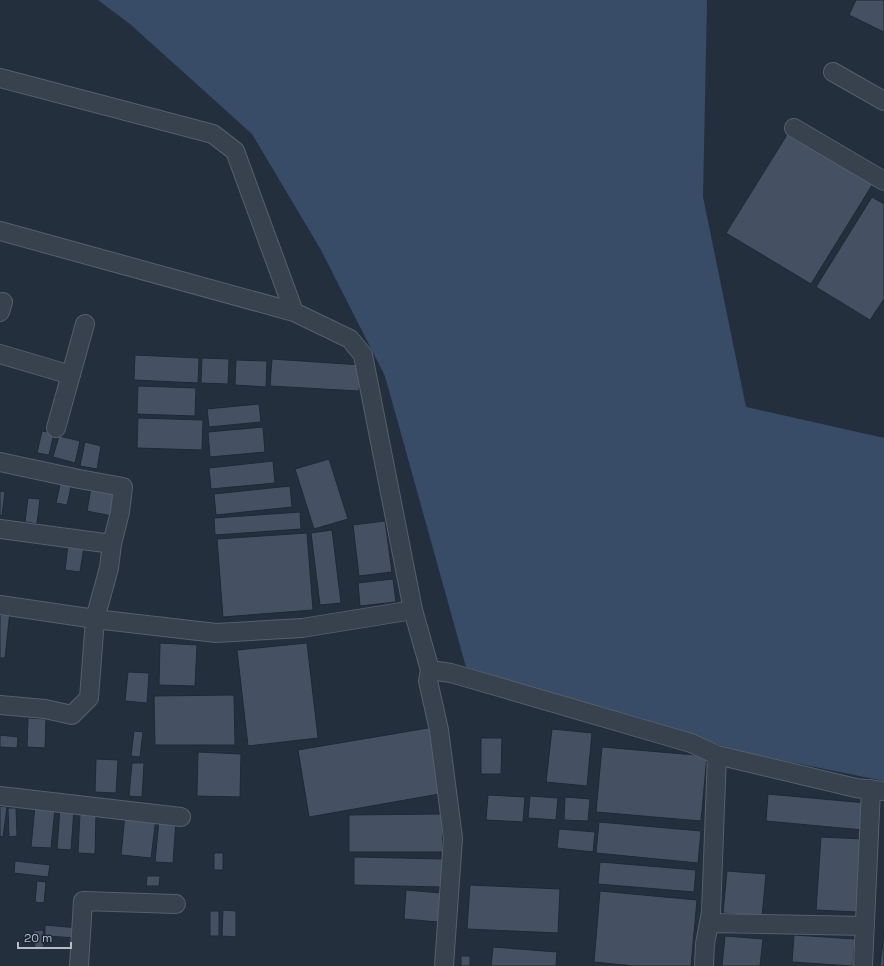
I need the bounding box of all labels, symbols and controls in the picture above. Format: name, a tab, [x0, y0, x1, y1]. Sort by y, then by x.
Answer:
scale bar	[18, 924, 71, 950]
text: 20 m	[24, 930, 52, 946]

